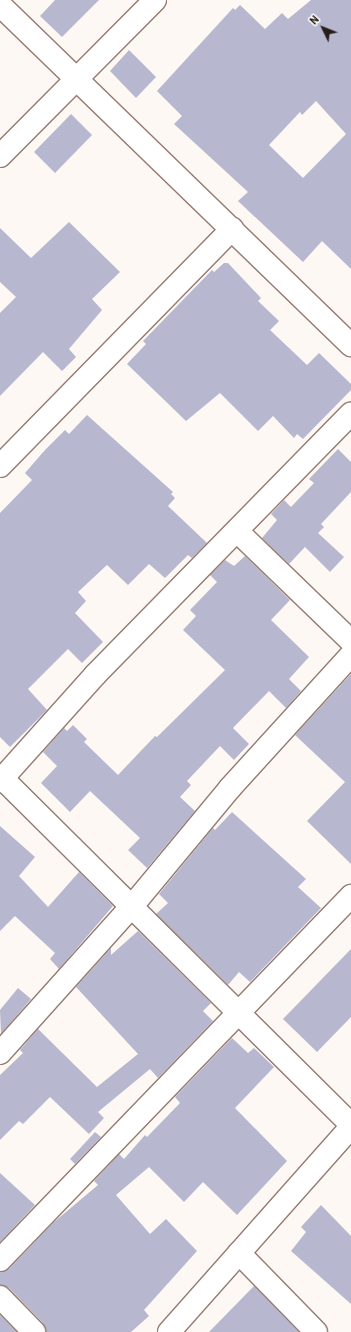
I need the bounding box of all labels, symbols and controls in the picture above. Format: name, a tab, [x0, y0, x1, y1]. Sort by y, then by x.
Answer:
north arrow	[303, 8, 343, 48]
text: N	[307, 12, 321, 27]

